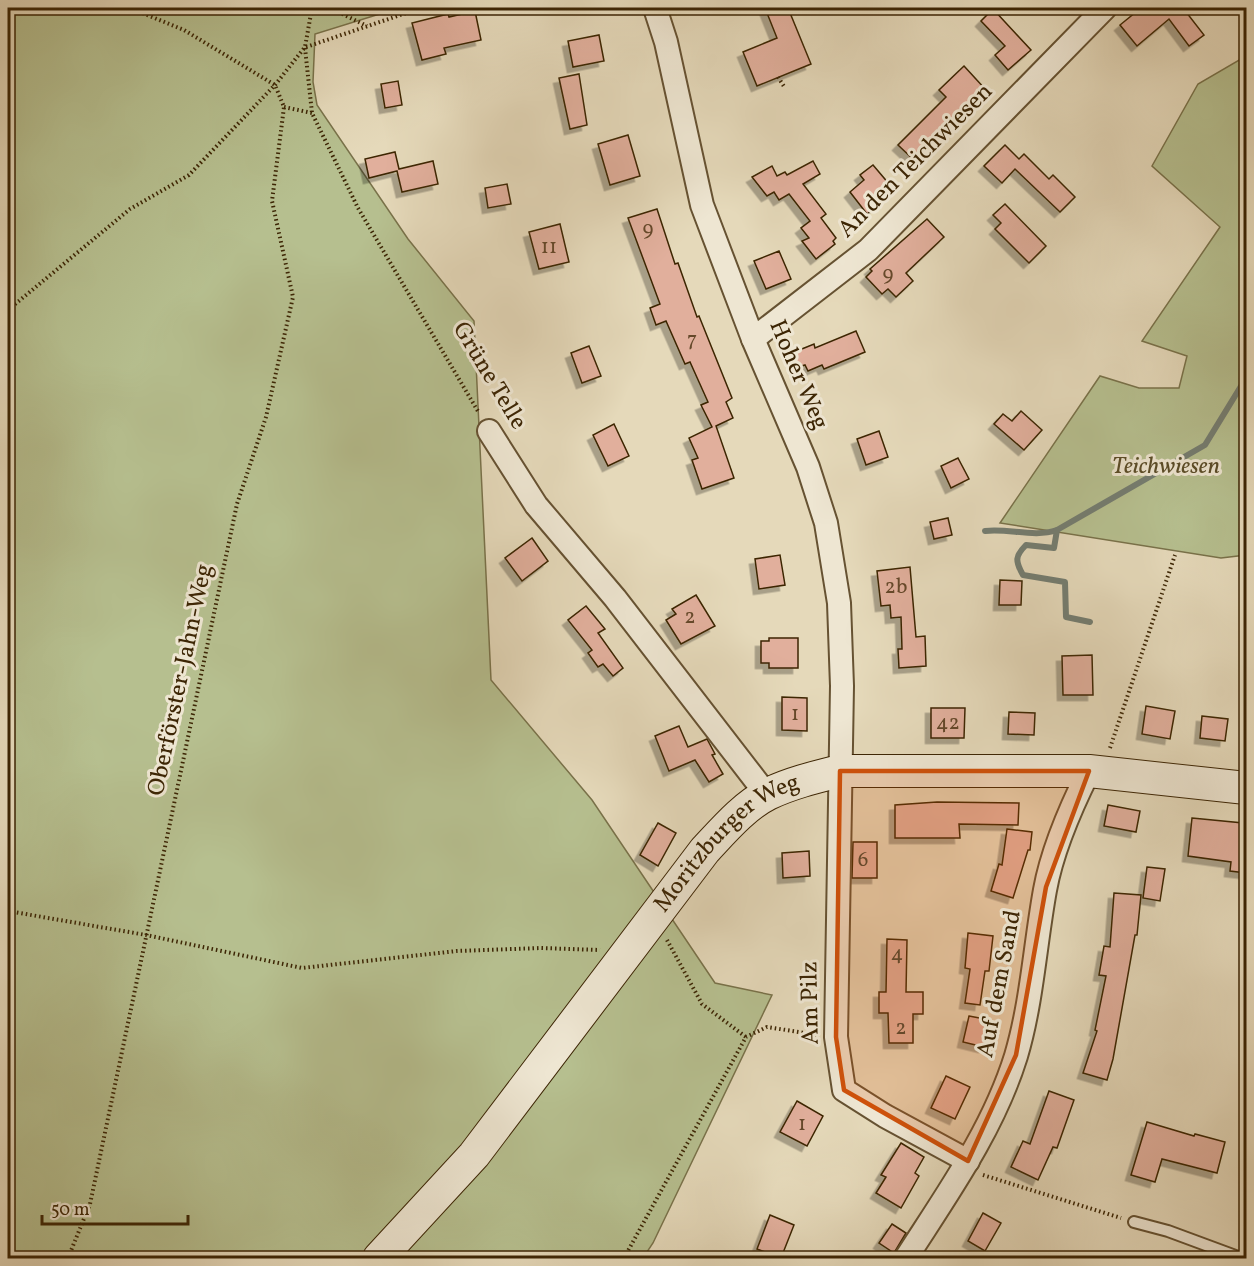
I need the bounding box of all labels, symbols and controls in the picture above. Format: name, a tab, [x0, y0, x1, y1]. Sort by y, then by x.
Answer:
street label: An den Teichwiesen	[831, 76, 1001, 246]
house number: 9	[643, 215, 654, 244]
house number: 11	[541, 233, 557, 262]
house number: 9	[883, 260, 894, 289]
street label: Hoher Weg	[760, 315, 836, 435]
street label: Grüne Telle	[443, 316, 535, 436]
house number: 7	[687, 326, 697, 355]
park label: Teichwiesen	[1112, 450, 1220, 484]
street label: Oberförster-Jahn-Weg	[140, 561, 222, 799]
house number: 2b	[885, 573, 907, 602]
house number: 2	[684, 603, 696, 632]
house number: 1	[791, 700, 799, 729]
house number: 42	[936, 709, 960, 738]
street label: Moritzburger Weg	[646, 766, 804, 920]
house number: 6	[858, 846, 868, 875]
street label: Auf dem Sand	[969, 907, 1031, 1061]
house number: 4	[891, 940, 903, 969]
street label: Am Pilz	[793, 961, 829, 1045]
house number: 2	[895, 1014, 907, 1043]
house number: 1	[798, 1110, 806, 1139]
scale bar	[42, 1188, 188, 1226]
text: 50 m	[51, 1198, 90, 1223]

